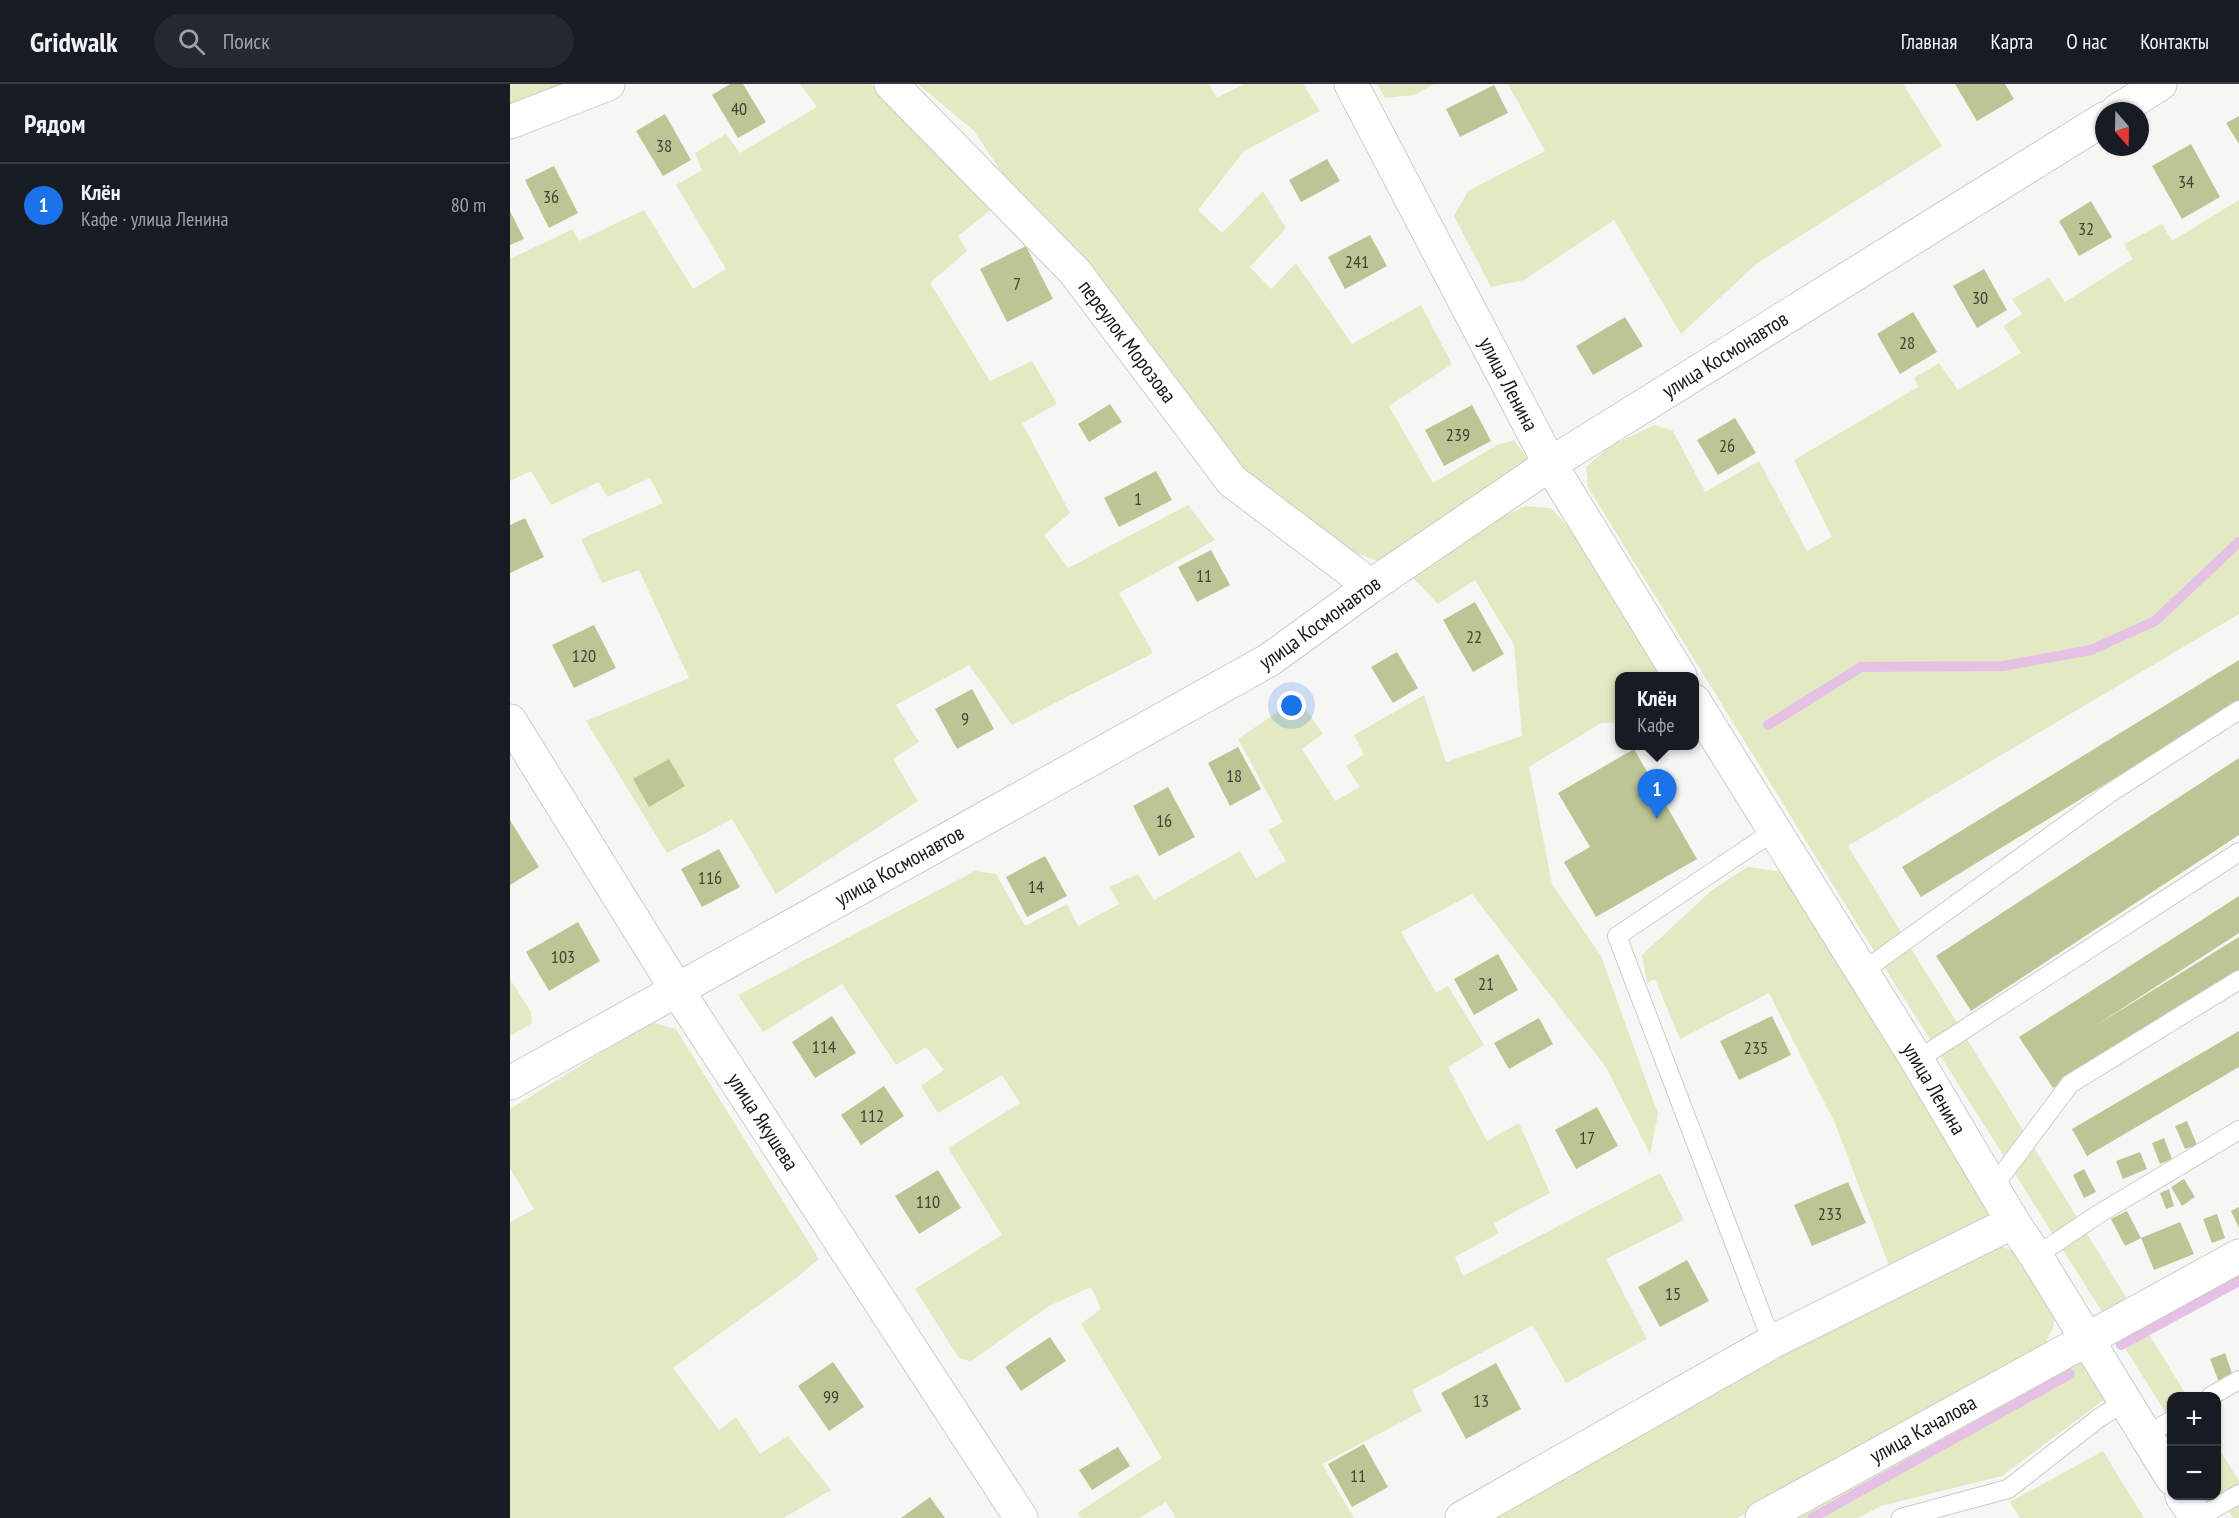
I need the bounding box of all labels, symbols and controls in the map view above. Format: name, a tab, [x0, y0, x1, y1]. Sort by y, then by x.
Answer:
search box	[154, 14, 574, 68]
text: Gridwalk	[30, 23, 118, 60]
icon: search	[175, 25, 208, 58]
text: Поиск	[223, 27, 270, 55]
text: Главная	[1901, 28, 1957, 55]
text: Карта	[1990, 28, 2033, 55]
text: О нас	[2066, 28, 2107, 55]
text: Контакты	[2140, 28, 2209, 55]
house number: 40	[731, 97, 747, 120]
north arrow	[2095, 102, 2149, 156]
text: Рядом	[24, 107, 85, 140]
house number: 38	[656, 134, 672, 157]
house number: 34	[2178, 170, 2194, 193]
text: Клён	[81, 178, 120, 206]
house number: 36	[543, 185, 559, 208]
text: 1	[39, 192, 48, 218]
text: 80 m	[451, 192, 486, 218]
text: Кафе · улица Ленина	[81, 206, 228, 232]
house number: 32	[2078, 217, 2094, 240]
house number: 241	[1345, 250, 1369, 273]
house number: 7	[1013, 272, 1021, 295]
street label: переулок Морозова	[1073, 274, 1183, 408]
house number: 30	[1972, 286, 1988, 309]
street label: улица Космонавтов	[1657, 305, 1793, 404]
house number: 28	[1899, 331, 1915, 354]
street label: улица Ленина	[1473, 332, 1544, 436]
house number: 239	[1446, 423, 1470, 446]
house number: 26	[1719, 434, 1735, 457]
house number: 1	[1134, 487, 1142, 510]
house number: 11	[1196, 564, 1212, 587]
street label: улица Космонавтов	[1255, 569, 1386, 676]
house number: 22	[1466, 625, 1482, 648]
house number: 120	[572, 644, 596, 667]
popup	[1615, 672, 1699, 750]
text: Клён	[1637, 684, 1677, 712]
your location	[1277, 691, 1306, 720]
house number: 9	[961, 707, 969, 730]
text: Кафе	[1637, 712, 1674, 738]
house number: 18	[1226, 764, 1242, 787]
pin: 1	[1638, 770, 1676, 819]
house number: 16	[1156, 809, 1172, 832]
street label: улица Космонавтов	[830, 819, 969, 912]
house number: 116	[698, 866, 722, 889]
house number: 14	[1028, 875, 1044, 898]
house number: 103	[551, 945, 575, 968]
house number: 21	[1478, 972, 1494, 995]
house number: 114	[812, 1035, 836, 1058]
house number: 235	[1744, 1036, 1768, 1059]
street label: улица Ленина	[1896, 1037, 1972, 1140]
street label: улица Якушева	[722, 1068, 805, 1176]
house number: 112	[860, 1104, 884, 1127]
house number: 17	[1579, 1126, 1595, 1149]
house number: 110	[916, 1190, 940, 1213]
house number: 233	[1818, 1202, 1842, 1225]
house number: 15	[1665, 1282, 1681, 1305]
house number: 99	[823, 1385, 839, 1408]
house number: 13	[1473, 1389, 1489, 1412]
street label: улица Качалова	[1865, 1389, 1981, 1469]
map controls	[2167, 1392, 2221, 1500]
button: +	[2167, 1392, 2221, 1446]
button: −	[2167, 1446, 2221, 1500]
house number: 11	[1350, 1464, 1366, 1487]

